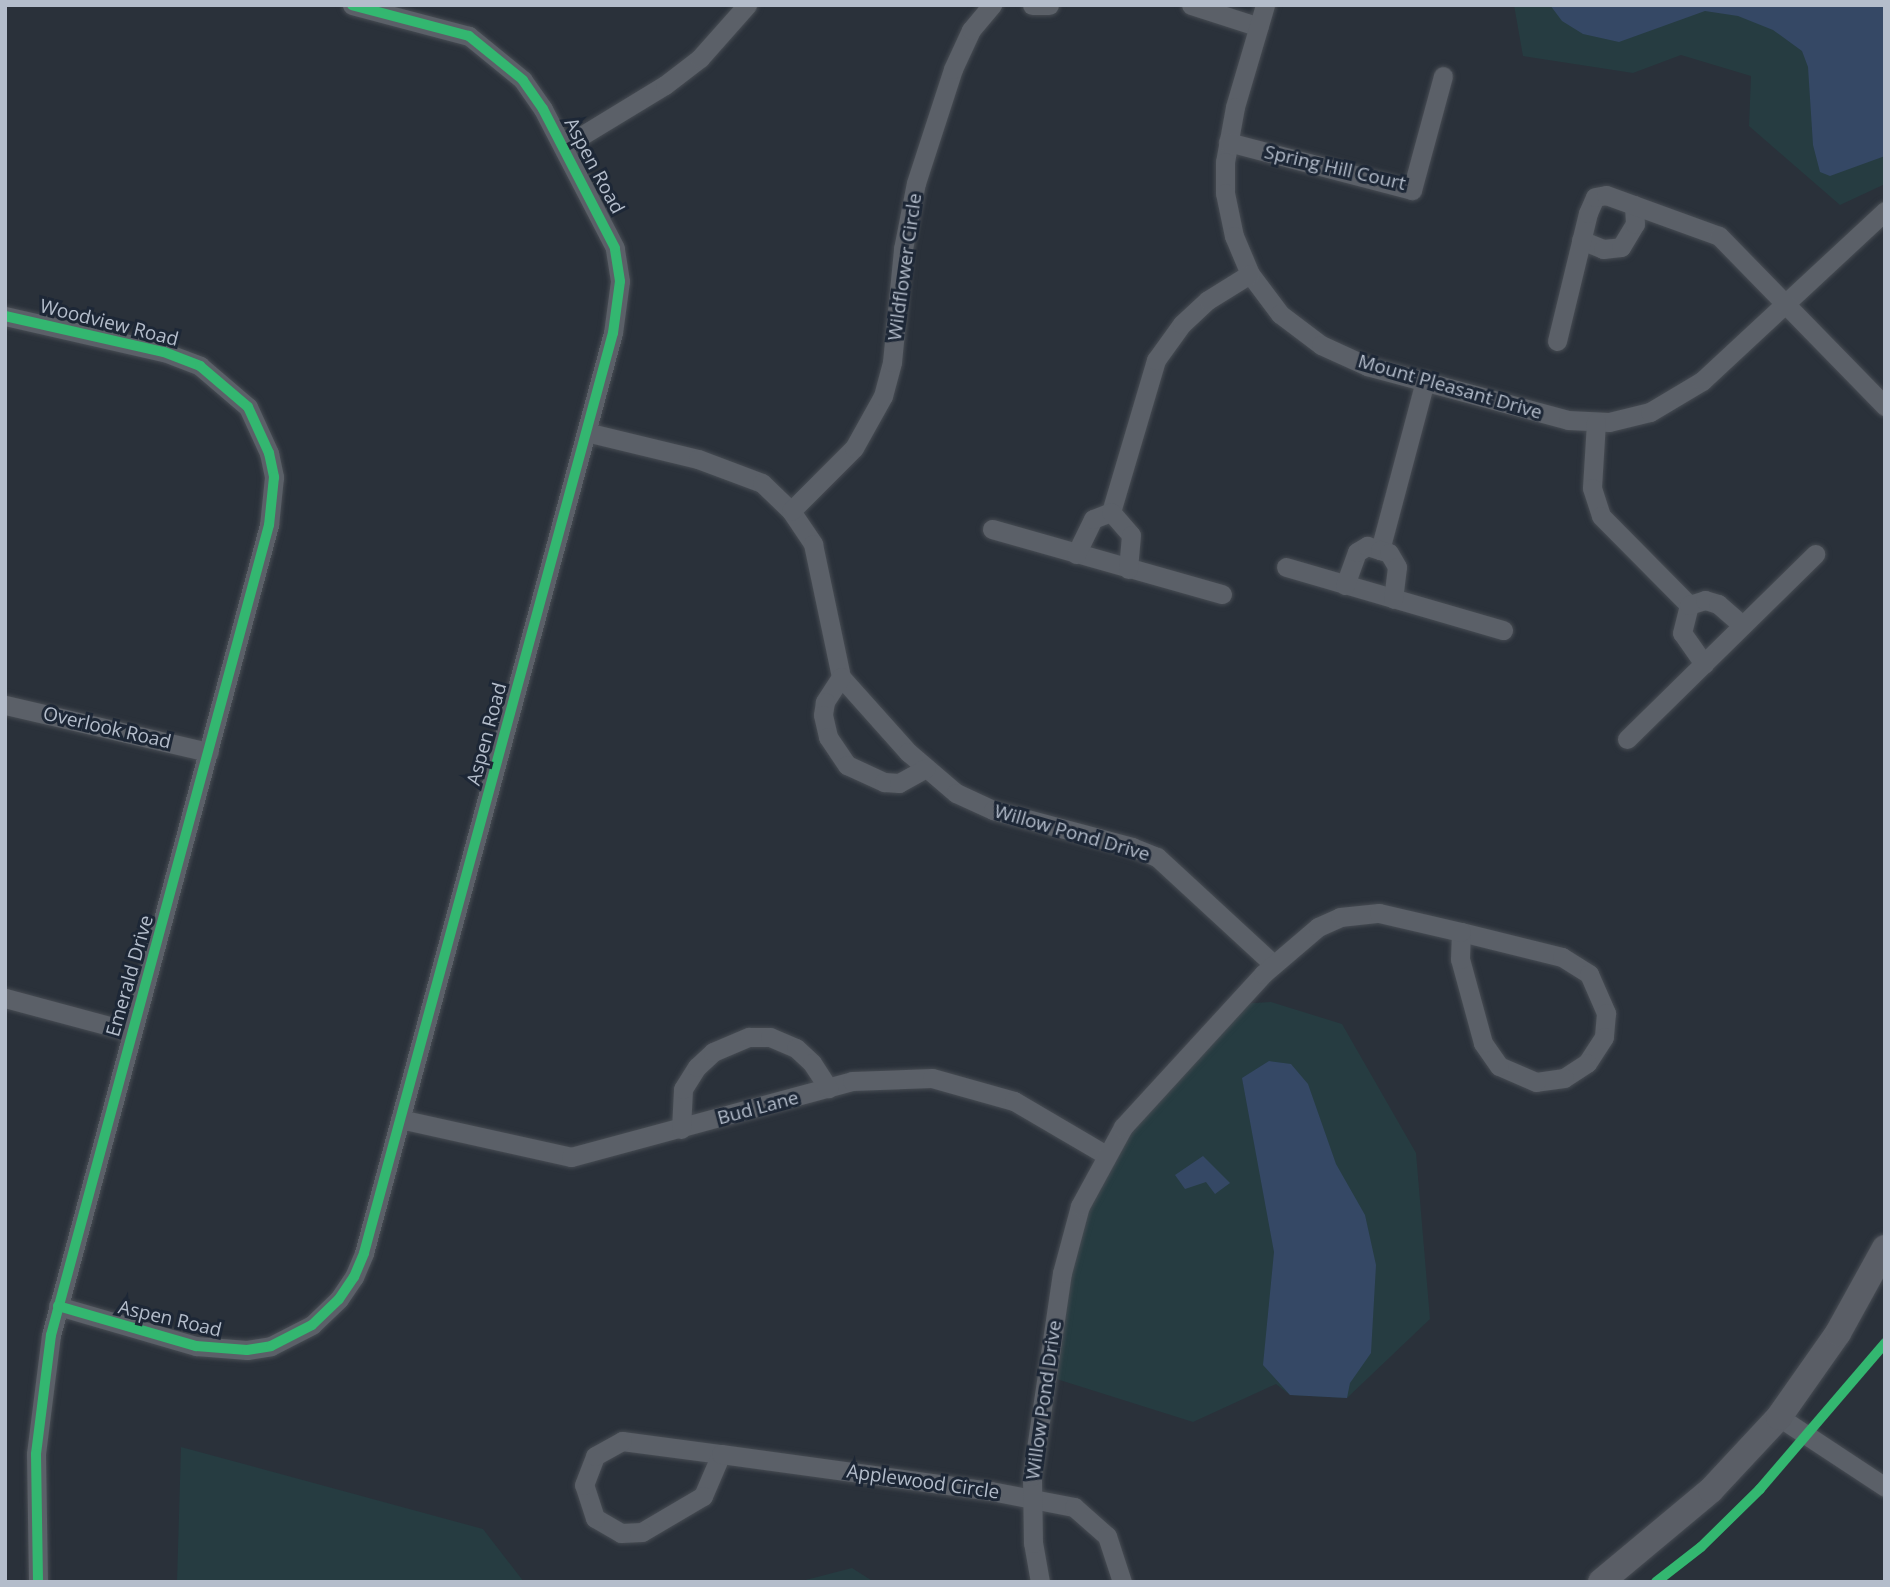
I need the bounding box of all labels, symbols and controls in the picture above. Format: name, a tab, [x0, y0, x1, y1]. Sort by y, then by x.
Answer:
street label: Aspen Road	[559, 114, 629, 218]
street label: Spring Hill Court	[1262, 141, 1408, 195]
street label: Wildflower Circle	[883, 192, 927, 342]
street label: Woodview Road	[37, 295, 181, 351]
street label: Mount Pleasant Drive	[1355, 350, 1545, 424]
street label: Aspen Road	[462, 680, 512, 788]
street label: Overlook Road	[41, 702, 173, 754]
street label: Willow Pond Drive	[992, 800, 1152, 866]
street label: Emerald Drive	[102, 913, 158, 1039]
street label: Bud Lane	[715, 1086, 801, 1130]
street label: Aspen Road	[116, 1296, 224, 1342]
street label: Willow Pond Drive	[1022, 1319, 1066, 1481]
street label: Applewood Circle	[845, 1460, 1001, 1504]

